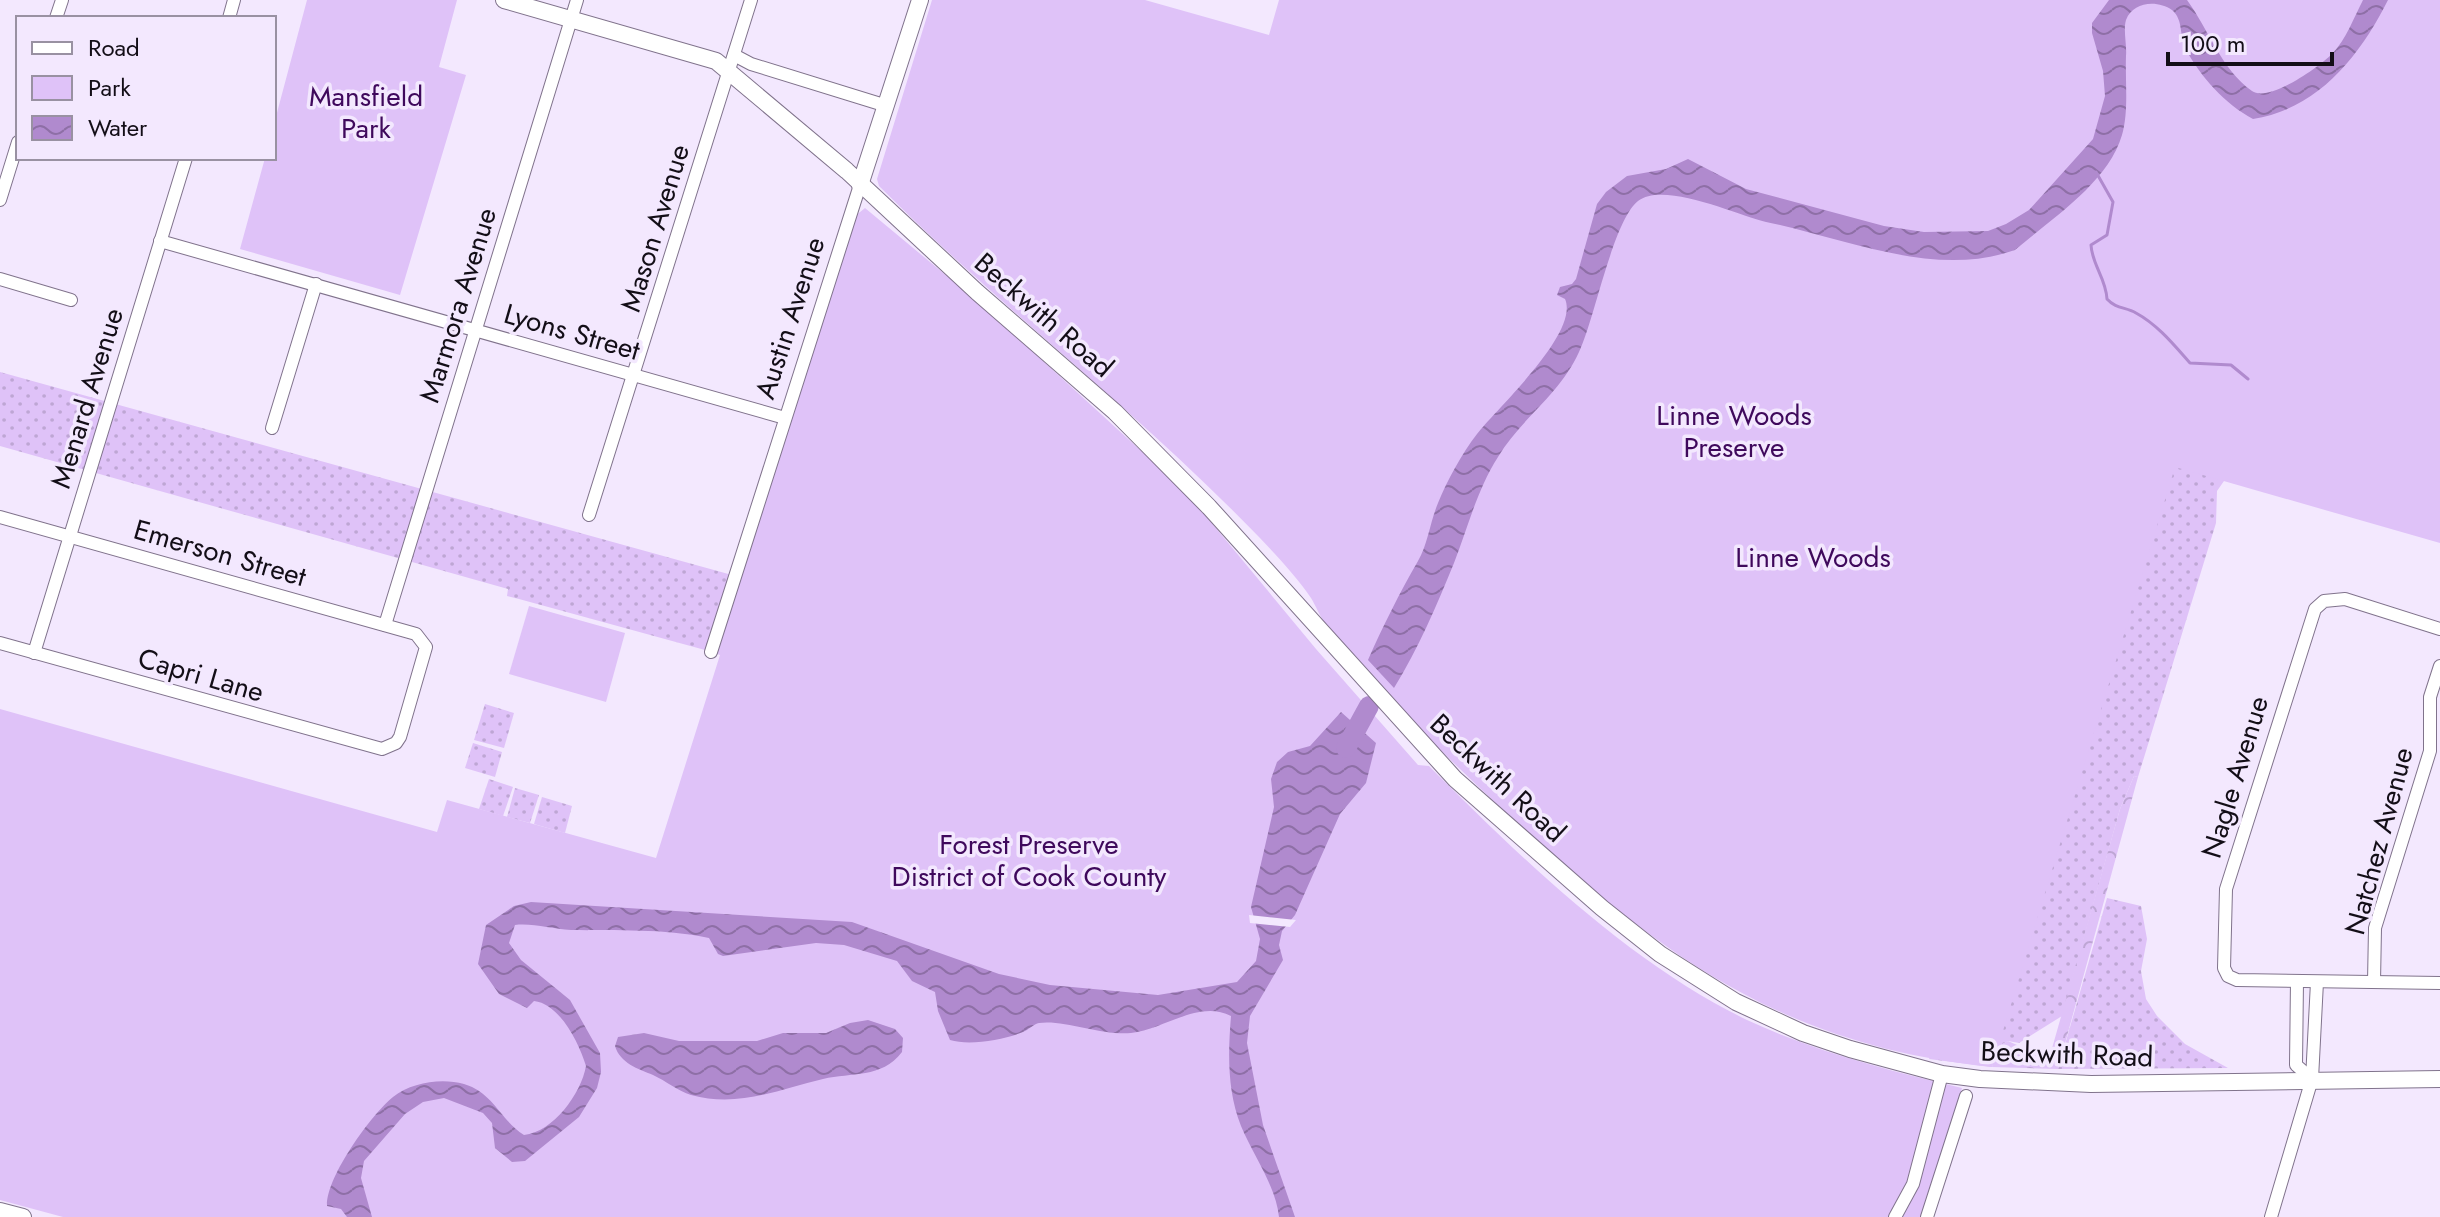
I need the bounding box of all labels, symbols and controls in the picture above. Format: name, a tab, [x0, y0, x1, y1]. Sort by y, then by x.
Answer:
legend	[16, 16, 276, 160]
scale bar	[2168, 16, 2332, 66]
text: 100 m	[2180, 26, 2246, 61]
text: Road	[88, 30, 140, 65]
text: Park	[88, 70, 131, 105]
park label: Mansfield Park	[309, 76, 423, 149]
text: Water	[88, 110, 148, 145]
street label: Mason Avenue	[610, 139, 700, 317]
street label: Marmora Avenue	[409, 203, 507, 407]
street label: Austin Avenue	[745, 232, 835, 404]
street label: Beckwith Road	[965, 243, 1123, 387]
street label: Lyons Street	[499, 293, 645, 371]
street label: Menard Avenue	[40, 303, 134, 493]
park label: Linne Woods Preserve	[1656, 395, 1812, 468]
street label: Emerson Street	[129, 509, 311, 597]
park label: Linne Woods	[1735, 537, 1891, 578]
street label: Capri Lane	[133, 638, 269, 712]
street label: Nagle Avenue	[2191, 691, 2279, 863]
street label: Beckwith Road	[1421, 704, 1575, 852]
street label: Natchez Avenue	[2334, 743, 2424, 939]
park label: Forest Preserve District of Cook County	[892, 824, 1167, 897]
street label: Beckwith Road	[1980, 1030, 2154, 1078]

